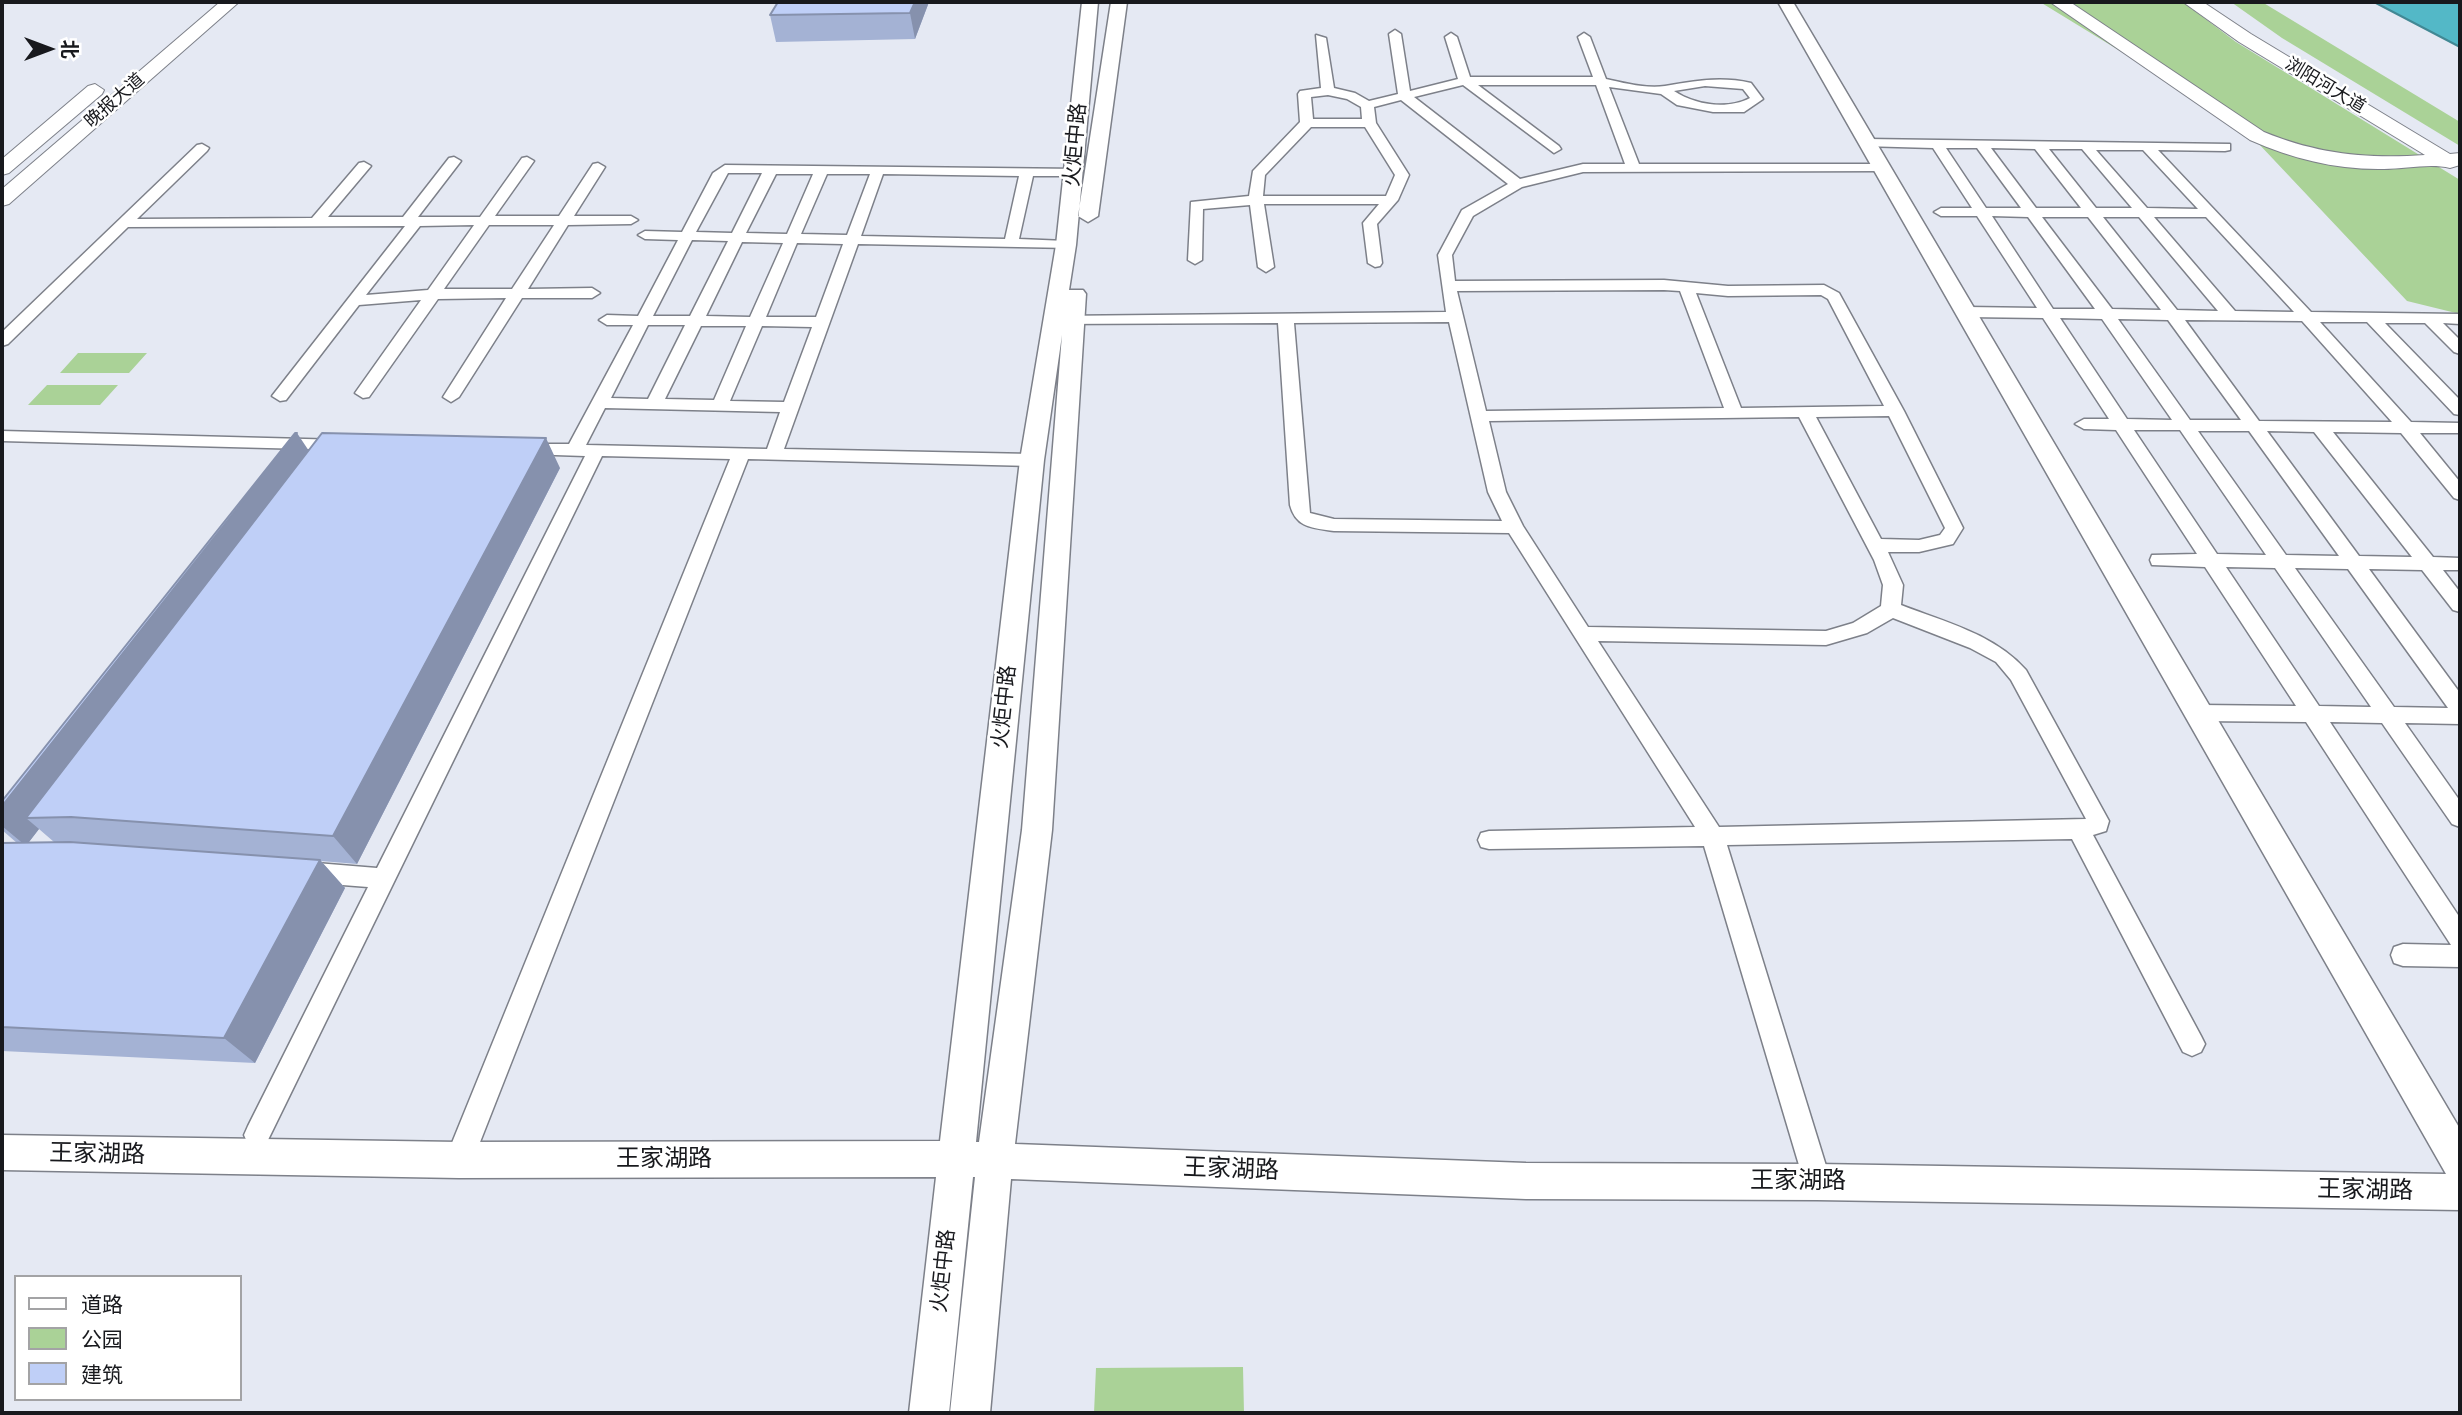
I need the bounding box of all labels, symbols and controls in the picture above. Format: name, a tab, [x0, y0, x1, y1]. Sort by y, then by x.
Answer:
north arrow	[14, 14, 84, 84]
text: 北	[57, 39, 83, 59]
street label: 浏阳河大道	[2281, 54, 2369, 118]
street label: 晚报大道	[81, 69, 149, 133]
street label: 火炬中路	[1060, 102, 1092, 188]
street label: 火炬中路	[988, 664, 1022, 750]
street label: 王家湖路	[49, 1140, 145, 1170]
street label: 王家湖路	[616, 1146, 712, 1174]
street label: 王家湖路	[1183, 1154, 1279, 1186]
street label: 王家湖路	[1750, 1168, 1846, 1196]
street label: 王家湖路	[2317, 1176, 2413, 1206]
street label: 火炬中路	[927, 1228, 961, 1314]
legend	[14, 1275, 242, 1401]
text: 道路	[81, 1290, 123, 1319]
text: 公园	[81, 1325, 123, 1354]
text: 建筑	[81, 1360, 123, 1389]

